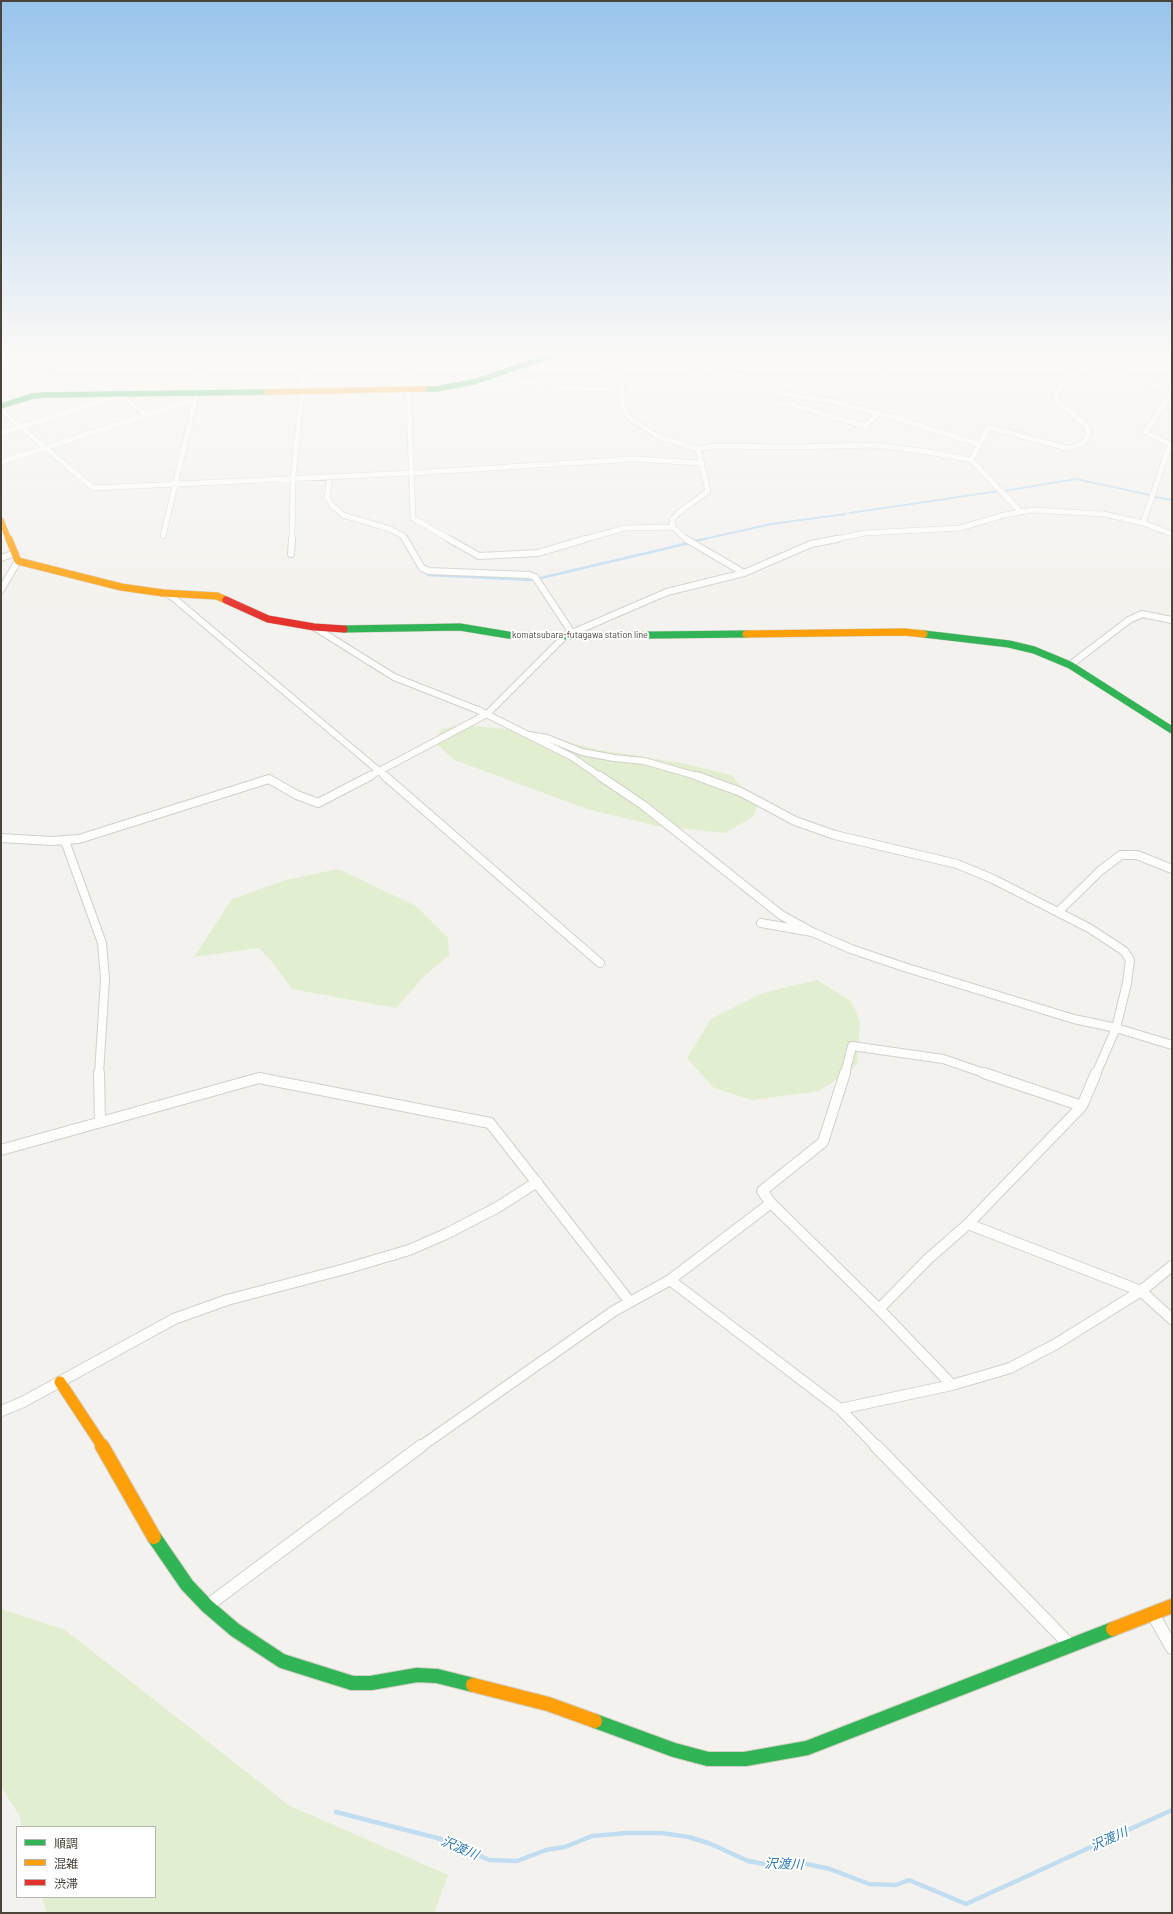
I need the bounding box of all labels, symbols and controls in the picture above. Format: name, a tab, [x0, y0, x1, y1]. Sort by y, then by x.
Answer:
street label: komatsubara-futagawa station line	[512, 630, 648, 640]
water label: 沢渡川	[1088, 1824, 1130, 1854]
legend	[16, 1826, 156, 1898]
water label: 沢渡川	[439, 1833, 481, 1863]
text: 順調	[54, 1836, 78, 1850]
text: 混雑	[54, 1856, 78, 1870]
water label: 沢渡川	[764, 1856, 804, 1872]
text: 渋滞	[54, 1876, 78, 1890]

